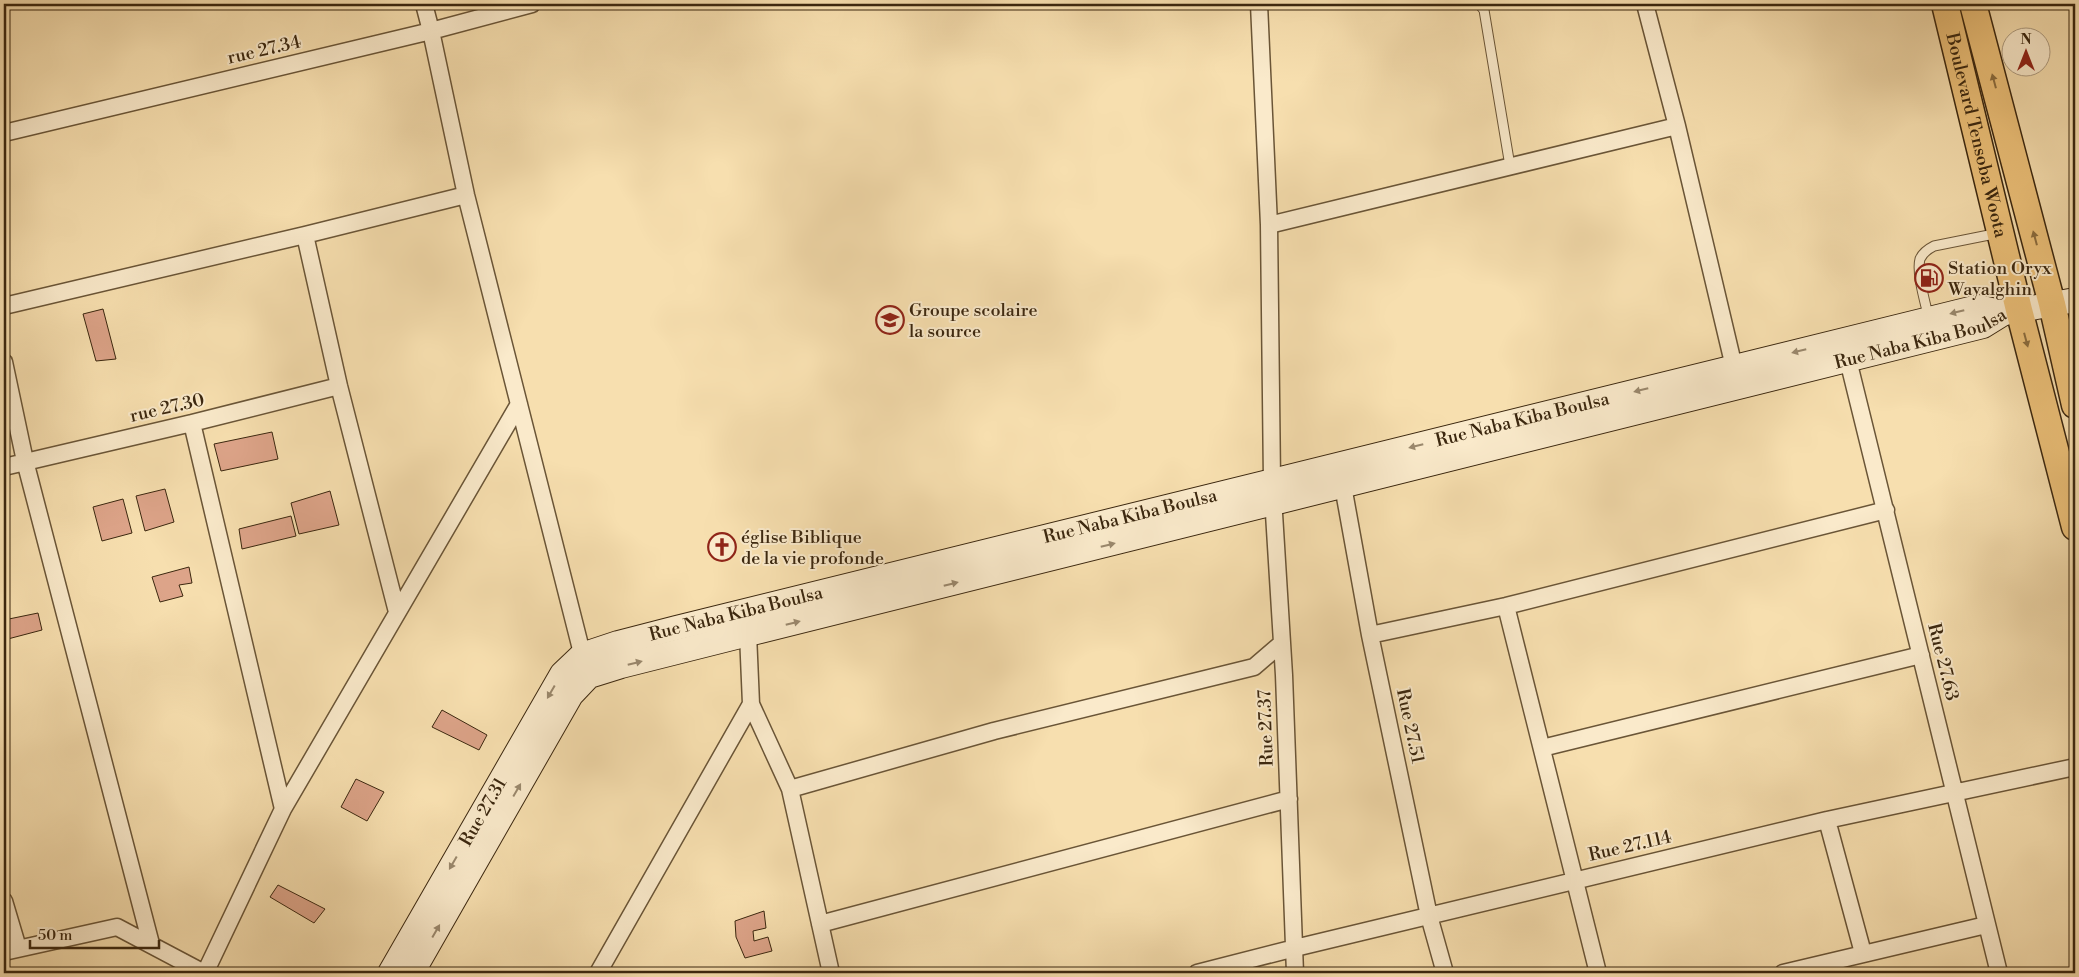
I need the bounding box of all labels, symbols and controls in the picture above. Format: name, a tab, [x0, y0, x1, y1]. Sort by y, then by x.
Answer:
north arrow	[2002, 28, 2052, 78]
street label: Boulevard Tensoba Woota	[1941, 29, 2013, 241]
street label: rue 27.34	[225, 30, 303, 70]
text: N	[2020, 31, 2032, 49]
one-way arrow	[1989, 73, 1997, 88]
one-way arrow	[2030, 231, 2038, 246]
place label: Station Oryx Wayalghin	[1947, 257, 2052, 301]
fuel station icon: Station Oryx Wayalghin	[1914, 263, 1944, 293]
place label: Groupe scolaire la source	[909, 299, 1038, 343]
street label: Rue Naba Kiba Boulsa	[1832, 302, 2011, 374]
school or university icon: Groupe scolaire la source	[875, 305, 905, 335]
one-way arrow	[1949, 309, 1964, 317]
one-way arrow	[2023, 333, 2031, 348]
one-way arrow	[1791, 347, 1806, 355]
one-way arrow	[1634, 386, 1649, 394]
street label: Rue Naba Kiba Boulsa	[1433, 387, 1612, 452]
street label: rue 27.30	[127, 388, 207, 428]
one-way arrow	[1408, 442, 1423, 450]
street label: Rue Naba Kiba Boulsa	[1041, 483, 1220, 549]
place label: église Biblique de la vie profonde	[741, 526, 884, 570]
church icon: église Biblique de la vie profonde	[707, 532, 737, 562]
one-way arrow	[1101, 540, 1116, 548]
one-way arrow	[943, 580, 958, 588]
street label: Rue Naba Kiba Boulsa	[646, 581, 826, 646]
one-way arrow	[785, 619, 801, 627]
street label: Rue 27.63	[1922, 621, 1964, 703]
one-way arrow	[628, 659, 643, 667]
one-way arrow	[547, 686, 556, 699]
street label: Rue 27.51	[1391, 686, 1429, 766]
street label: Rue 27.37	[1253, 689, 1279, 767]
street label: Rue 27.31	[454, 773, 512, 850]
one-way arrow	[512, 783, 521, 796]
street label: Rue 27.114	[1586, 825, 1674, 867]
one-way arrow	[449, 856, 457, 871]
scale bar	[30, 917, 159, 949]
one-way arrow	[432, 924, 441, 937]
text: 50 m	[38, 926, 72, 945]

